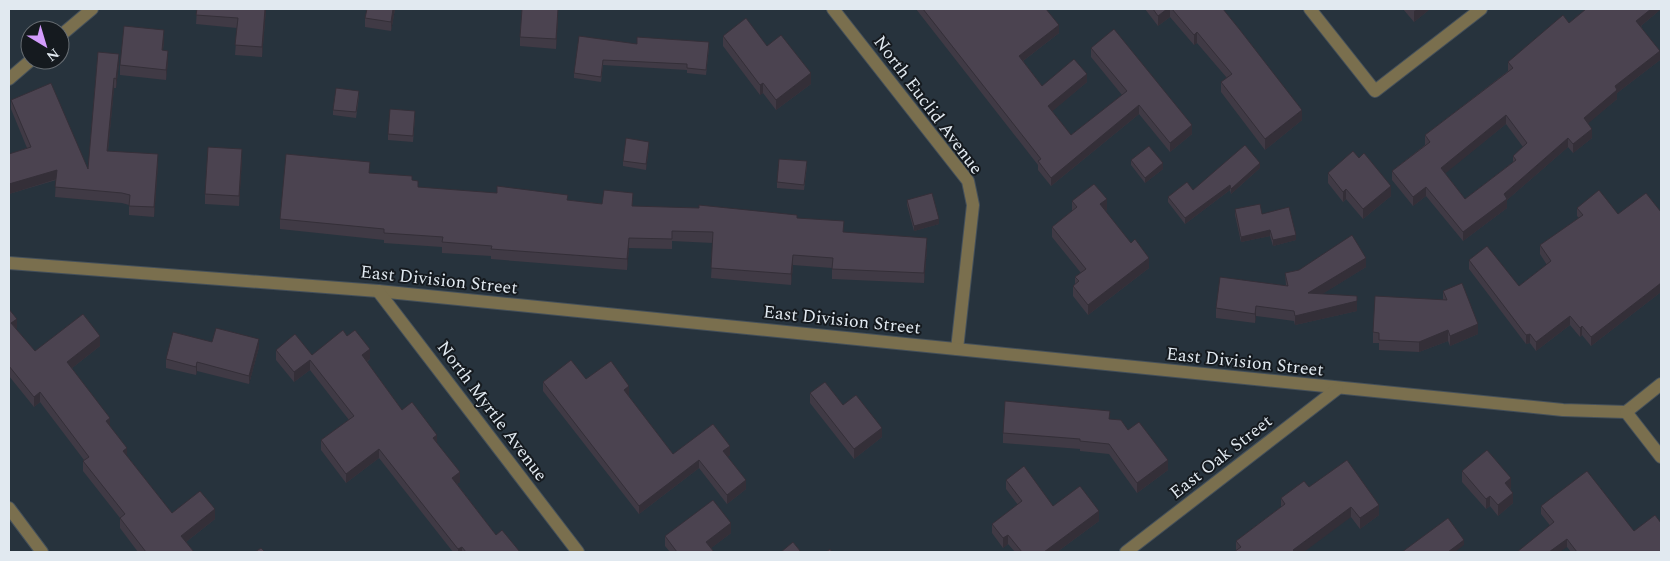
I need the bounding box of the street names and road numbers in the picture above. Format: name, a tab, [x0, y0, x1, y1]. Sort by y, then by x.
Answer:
street label: North Euclid Avenue	[867, 30, 989, 180]
street label: East Division Street	[359, 258, 519, 302]
street label: East Division Street	[762, 298, 922, 342]
street label: North Myrtle Avenue	[430, 335, 554, 487]
street label: East Division Street	[1165, 340, 1325, 384]
street label: East Oak Street	[1164, 408, 1278, 506]

